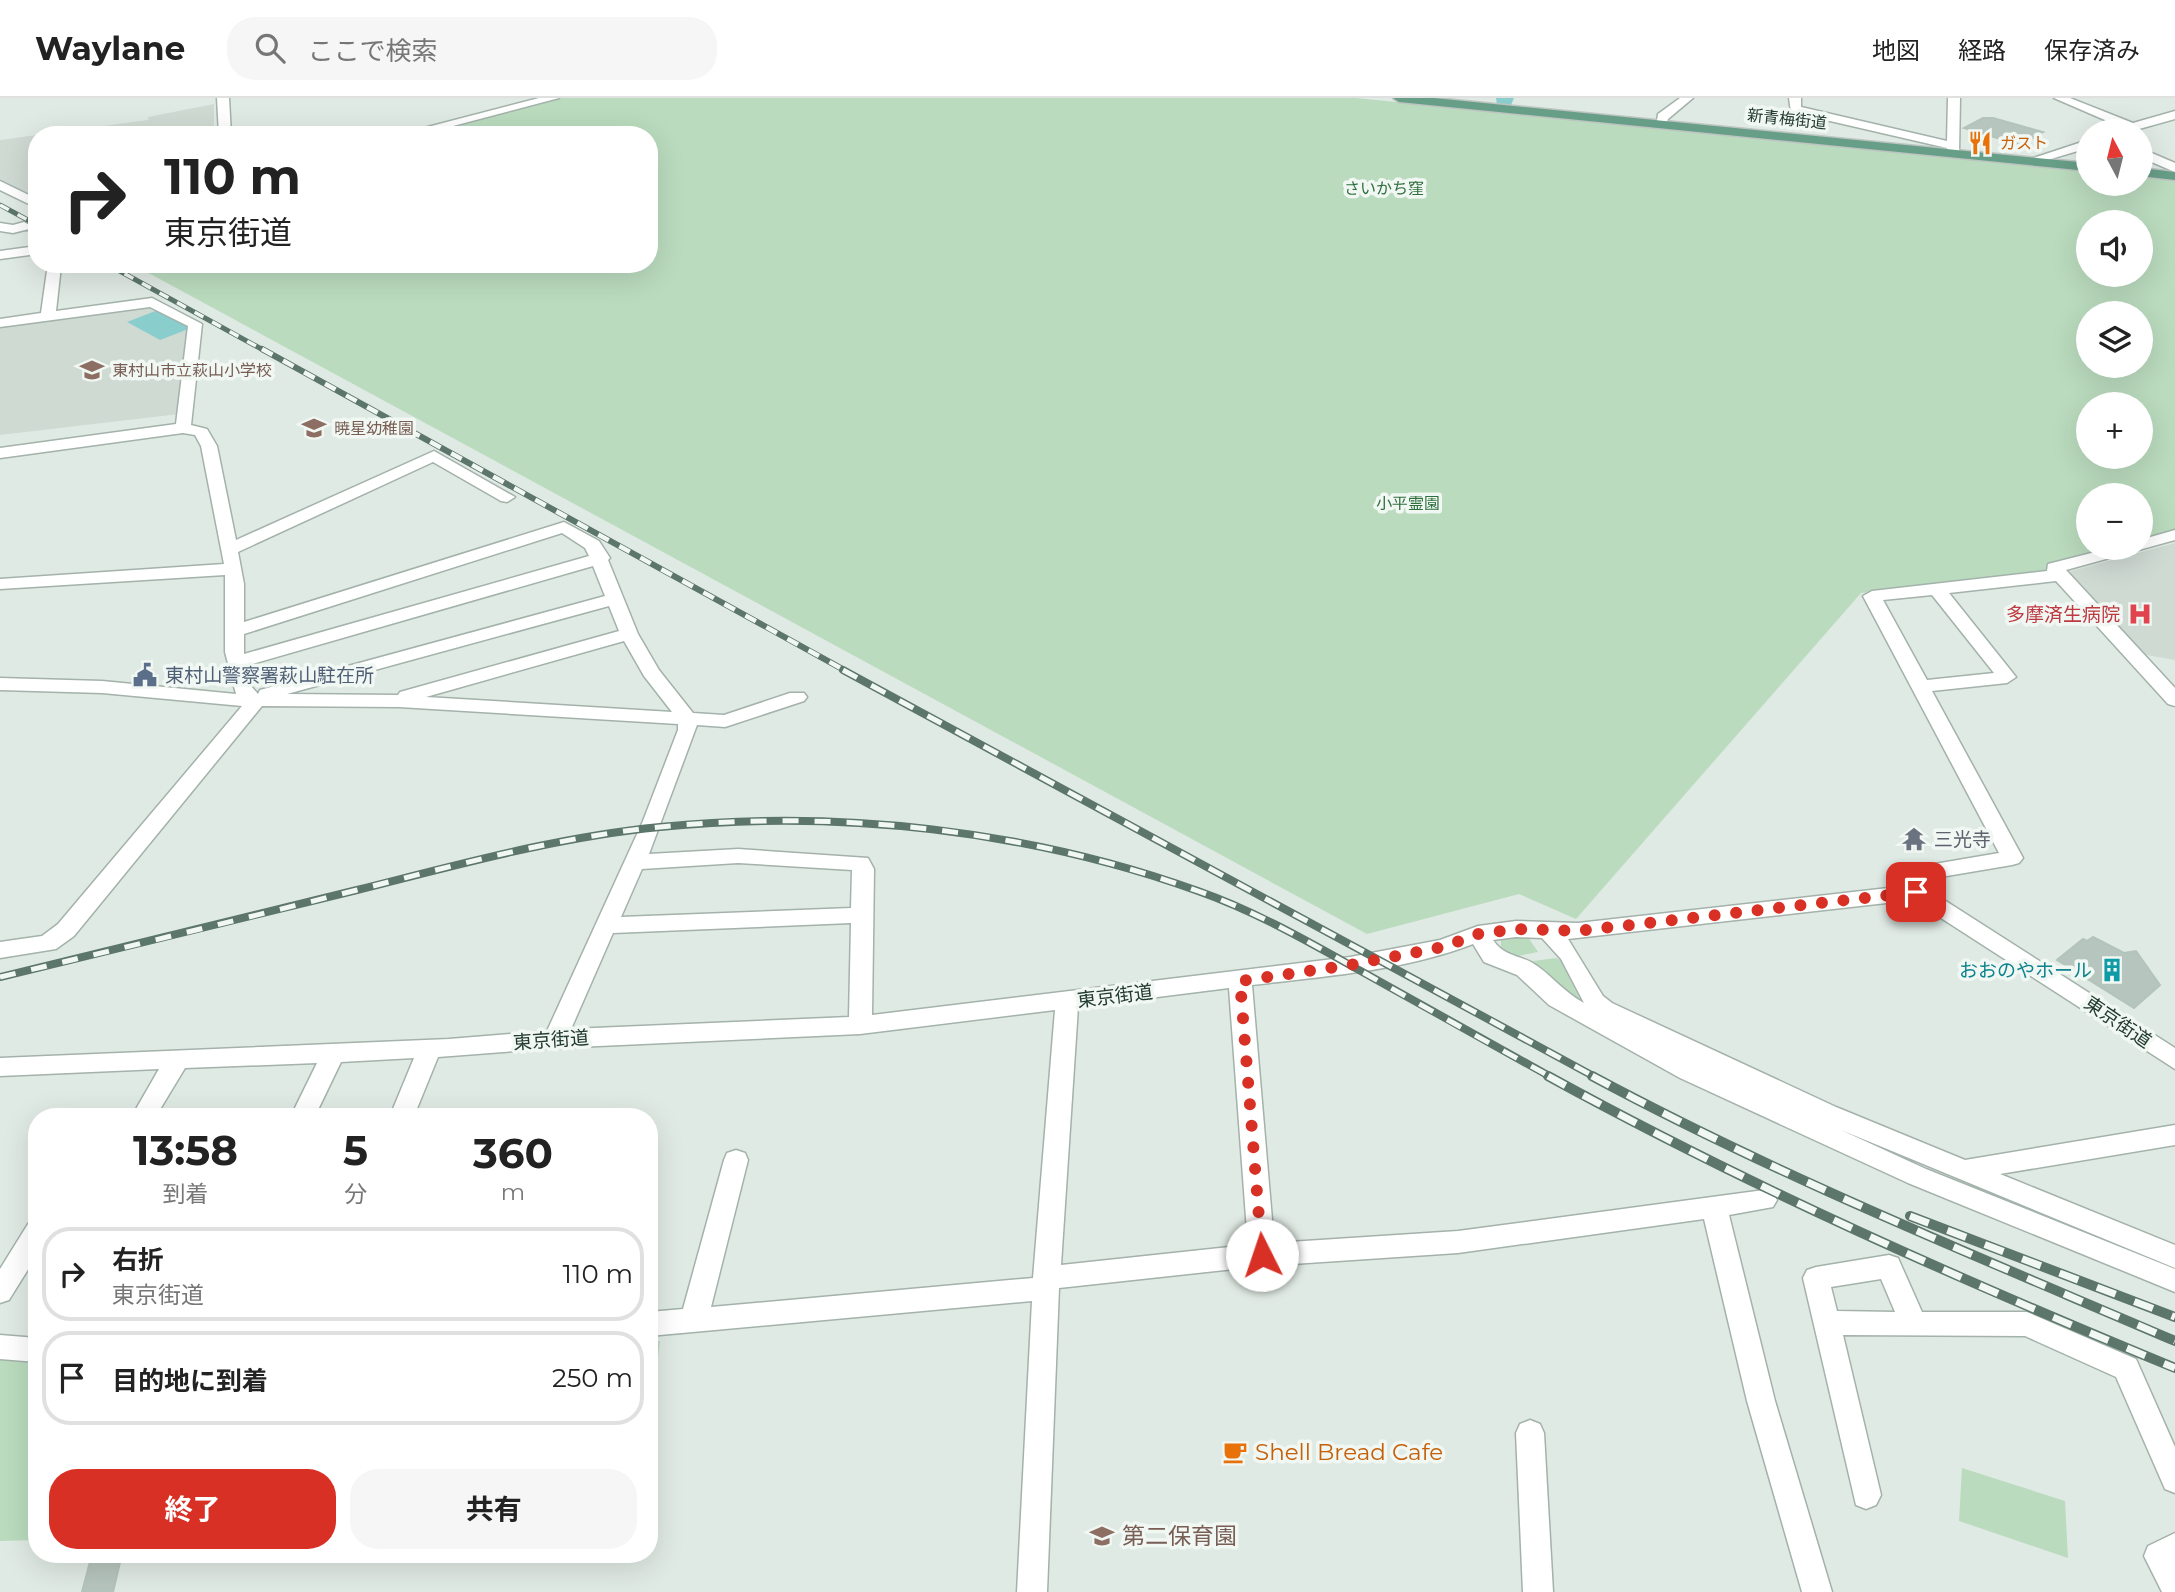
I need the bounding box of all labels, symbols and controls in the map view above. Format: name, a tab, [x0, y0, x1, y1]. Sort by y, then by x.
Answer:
search box	[227, 17, 717, 80]
text: Waylane	[35, 28, 185, 68]
icon: search	[251, 29, 289, 67]
text: ここで検索	[307, 35, 437, 67]
text: 地図	[1872, 36, 1920, 65]
text: 経路	[1958, 36, 2006, 65]
text: 保存済み	[2044, 36, 2140, 65]
street label: 新青梅街道	[1746, 105, 1828, 133]
north arrow	[2076, 119, 2152, 196]
map controls	[2076, 119, 2153, 560]
restaurant icon: ガスト	[1966, 129, 1994, 157]
place label: ガスト	[2000, 134, 2048, 153]
text: 110 m	[164, 147, 301, 206]
icon: right	[49, 154, 140, 245]
park label: さいかち窪	[1344, 179, 1424, 198]
button: sound	[2076, 210, 2153, 287]
text: 東京街道	[164, 213, 292, 252]
button: layers	[2076, 301, 2153, 378]
school or university icon: 東村山市立萩山小学校	[78, 356, 106, 384]
place label: 東村山市立萩山小学校	[112, 361, 272, 380]
button: +	[2076, 392, 2153, 469]
school or university icon: 暁星幼稚園	[300, 414, 328, 442]
place label: 暁星幼稚園	[334, 419, 414, 438]
button: −	[2076, 483, 2153, 560]
park label: 小平霊園	[1376, 494, 1440, 513]
hospital icon: 多摩済生病院	[2126, 600, 2154, 628]
place label: 多摩済生病院	[2006, 603, 2120, 626]
public building icon: 東村山警察署萩山駐在所	[131, 661, 159, 689]
place label: 東村山警察署萩山駐在所	[165, 664, 374, 687]
temple icon: 三光寺	[1900, 825, 1928, 853]
place label: 三光寺	[1934, 828, 1991, 851]
pin	[1886, 862, 1946, 922]
icon: arrive	[1897, 873, 1935, 911]
building icon: おおのやホール	[2098, 956, 2126, 984]
place label: おおのやホール	[1959, 959, 2092, 982]
street label: 東京街道	[1076, 980, 1154, 1012]
street label: 東京街道	[2080, 991, 2156, 1053]
street label: 東京街道	[512, 1026, 590, 1054]
text: 13:58	[133, 1124, 238, 1176]
text: 5	[343, 1124, 368, 1176]
text: 360	[473, 1127, 553, 1179]
text: m	[501, 1178, 525, 1206]
text: 到着	[162, 1180, 208, 1208]
text: 分	[344, 1180, 367, 1208]
position arrow	[1225, 1218, 1299, 1292]
text: 右折	[112, 1244, 164, 1276]
icon: right	[53, 1255, 91, 1293]
text: 110 m	[563, 1258, 633, 1290]
text: 東京街道	[112, 1281, 204, 1309]
icon: arrive	[53, 1359, 91, 1397]
text: 250 m	[552, 1362, 633, 1394]
text: 目的地に到着	[112, 1365, 268, 1397]
cafe icon: Shell Bread Cafe	[1221, 1438, 1249, 1466]
place label: Shell Bread Cafe	[1255, 1438, 1443, 1466]
button: 終了	[49, 1469, 336, 1549]
button: 共有	[350, 1469, 637, 1549]
school or university icon: 第二保育園	[1088, 1522, 1116, 1550]
place label: 第二保育園	[1122, 1522, 1237, 1550]

